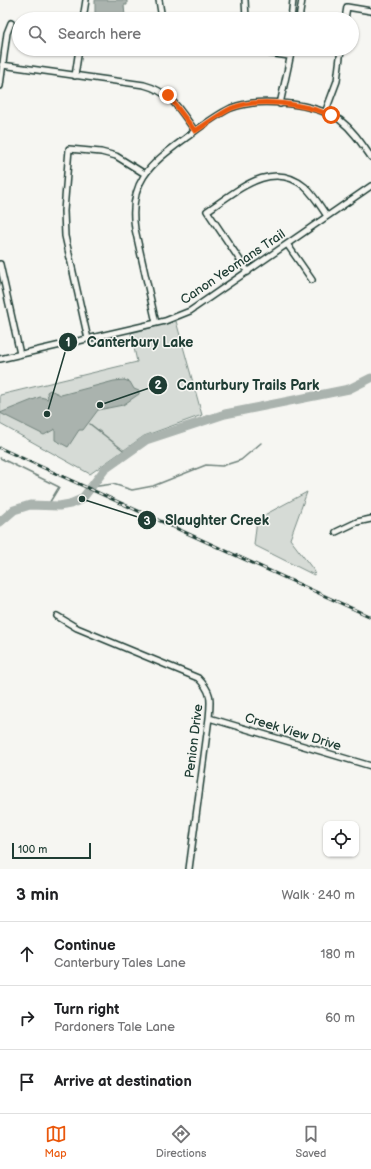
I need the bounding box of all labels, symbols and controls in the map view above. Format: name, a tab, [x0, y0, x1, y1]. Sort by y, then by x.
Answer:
search box	[12, 12, 359, 56]
icon: search	[26, 23, 48, 45]
text: Search here	[58, 25, 141, 44]
route end	[159, 86, 177, 104]
route start	[322, 106, 340, 124]
street label: Canon Yeomans Trail	[178, 226, 288, 308]
callout: Canterbury Lake	[58, 329, 201, 355]
text: Canterbury Lake	[87, 334, 193, 351]
text: 1	[65, 335, 71, 350]
callout: Canturbury Trails Park	[148, 372, 327, 398]
text: Canturbury Trails Park	[177, 377, 320, 394]
text: 2	[154, 378, 162, 393]
callout: Slaughter Creek	[137, 507, 277, 533]
text: Slaughter Creek	[165, 512, 270, 529]
text: 3	[143, 514, 151, 529]
street label: Penion Drive	[182, 703, 207, 779]
street label: Creek View Drive	[243, 710, 344, 754]
map controls	[323, 821, 359, 857]
button: locate	[323, 821, 359, 857]
scale bar	[12, 841, 91, 860]
text: 100 m	[18, 843, 47, 856]
text: 3 min	[16, 885, 59, 905]
text: Walk · 240 m	[281, 887, 355, 903]
text: Continue	[54, 936, 116, 955]
icon: ahead	[16, 943, 38, 965]
text: 180 m	[320, 946, 355, 962]
text: Canterbury Tales Lane	[54, 955, 186, 971]
text: Turn right	[54, 1000, 119, 1019]
icon: right	[16, 1007, 38, 1029]
text: 60 m	[325, 1010, 355, 1026]
text: Pardoners Tale Lane	[54, 1019, 175, 1035]
icon: arrive	[16, 1071, 38, 1093]
text: Arrive at destination	[54, 1072, 192, 1091]
tab: Map	[45, 1123, 67, 1160]
tab: Directions	[156, 1123, 206, 1160]
tab: Saved	[296, 1123, 326, 1160]

